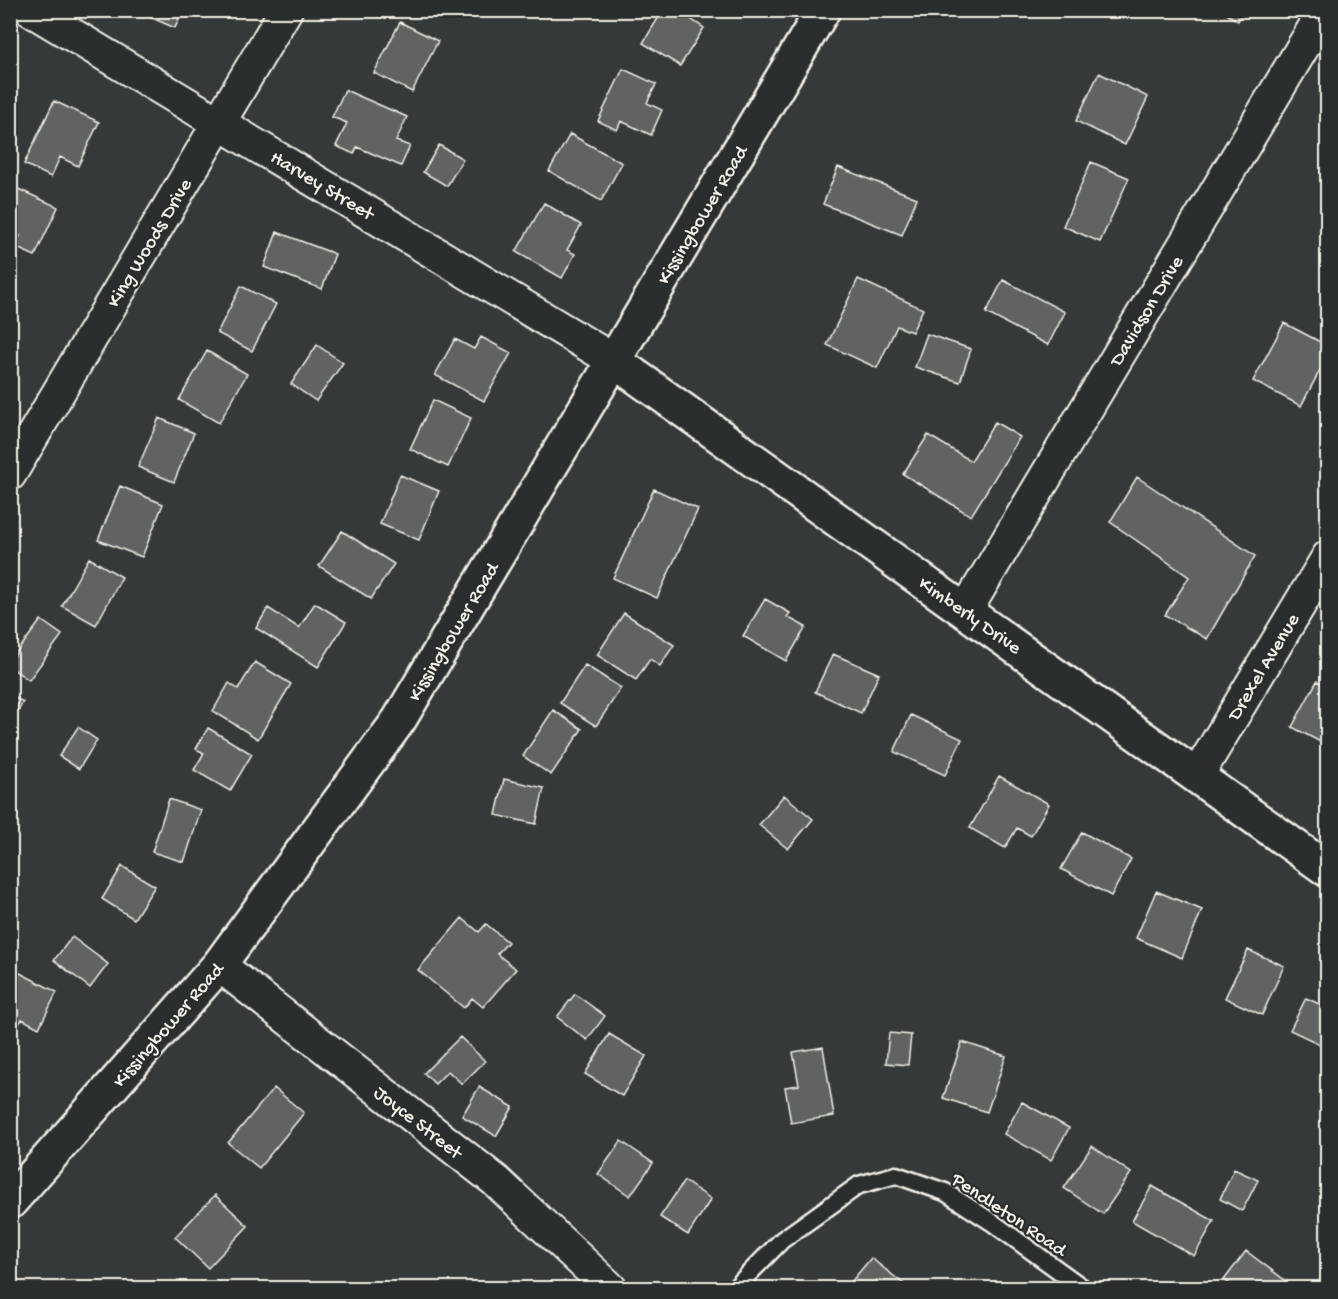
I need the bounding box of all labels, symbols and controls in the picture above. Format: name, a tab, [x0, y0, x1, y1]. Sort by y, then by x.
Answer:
street label: Kissingbower Road	[654, 140, 756, 289]
street label: Harvey Street	[265, 147, 379, 228]
street label: King Woods Drive	[104, 175, 199, 312]
street label: Davidson Drive	[1105, 252, 1190, 373]
street label: Kissingbower Road	[405, 557, 507, 706]
street label: Kimberly Drive	[913, 573, 1025, 661]
street label: Drexel Avenue	[1223, 610, 1306, 727]
street label: Kissingbower Road	[109, 958, 231, 1093]
street label: Joyce Street	[368, 1082, 467, 1167]
street label: Pendleton Road	[945, 1168, 1072, 1264]

